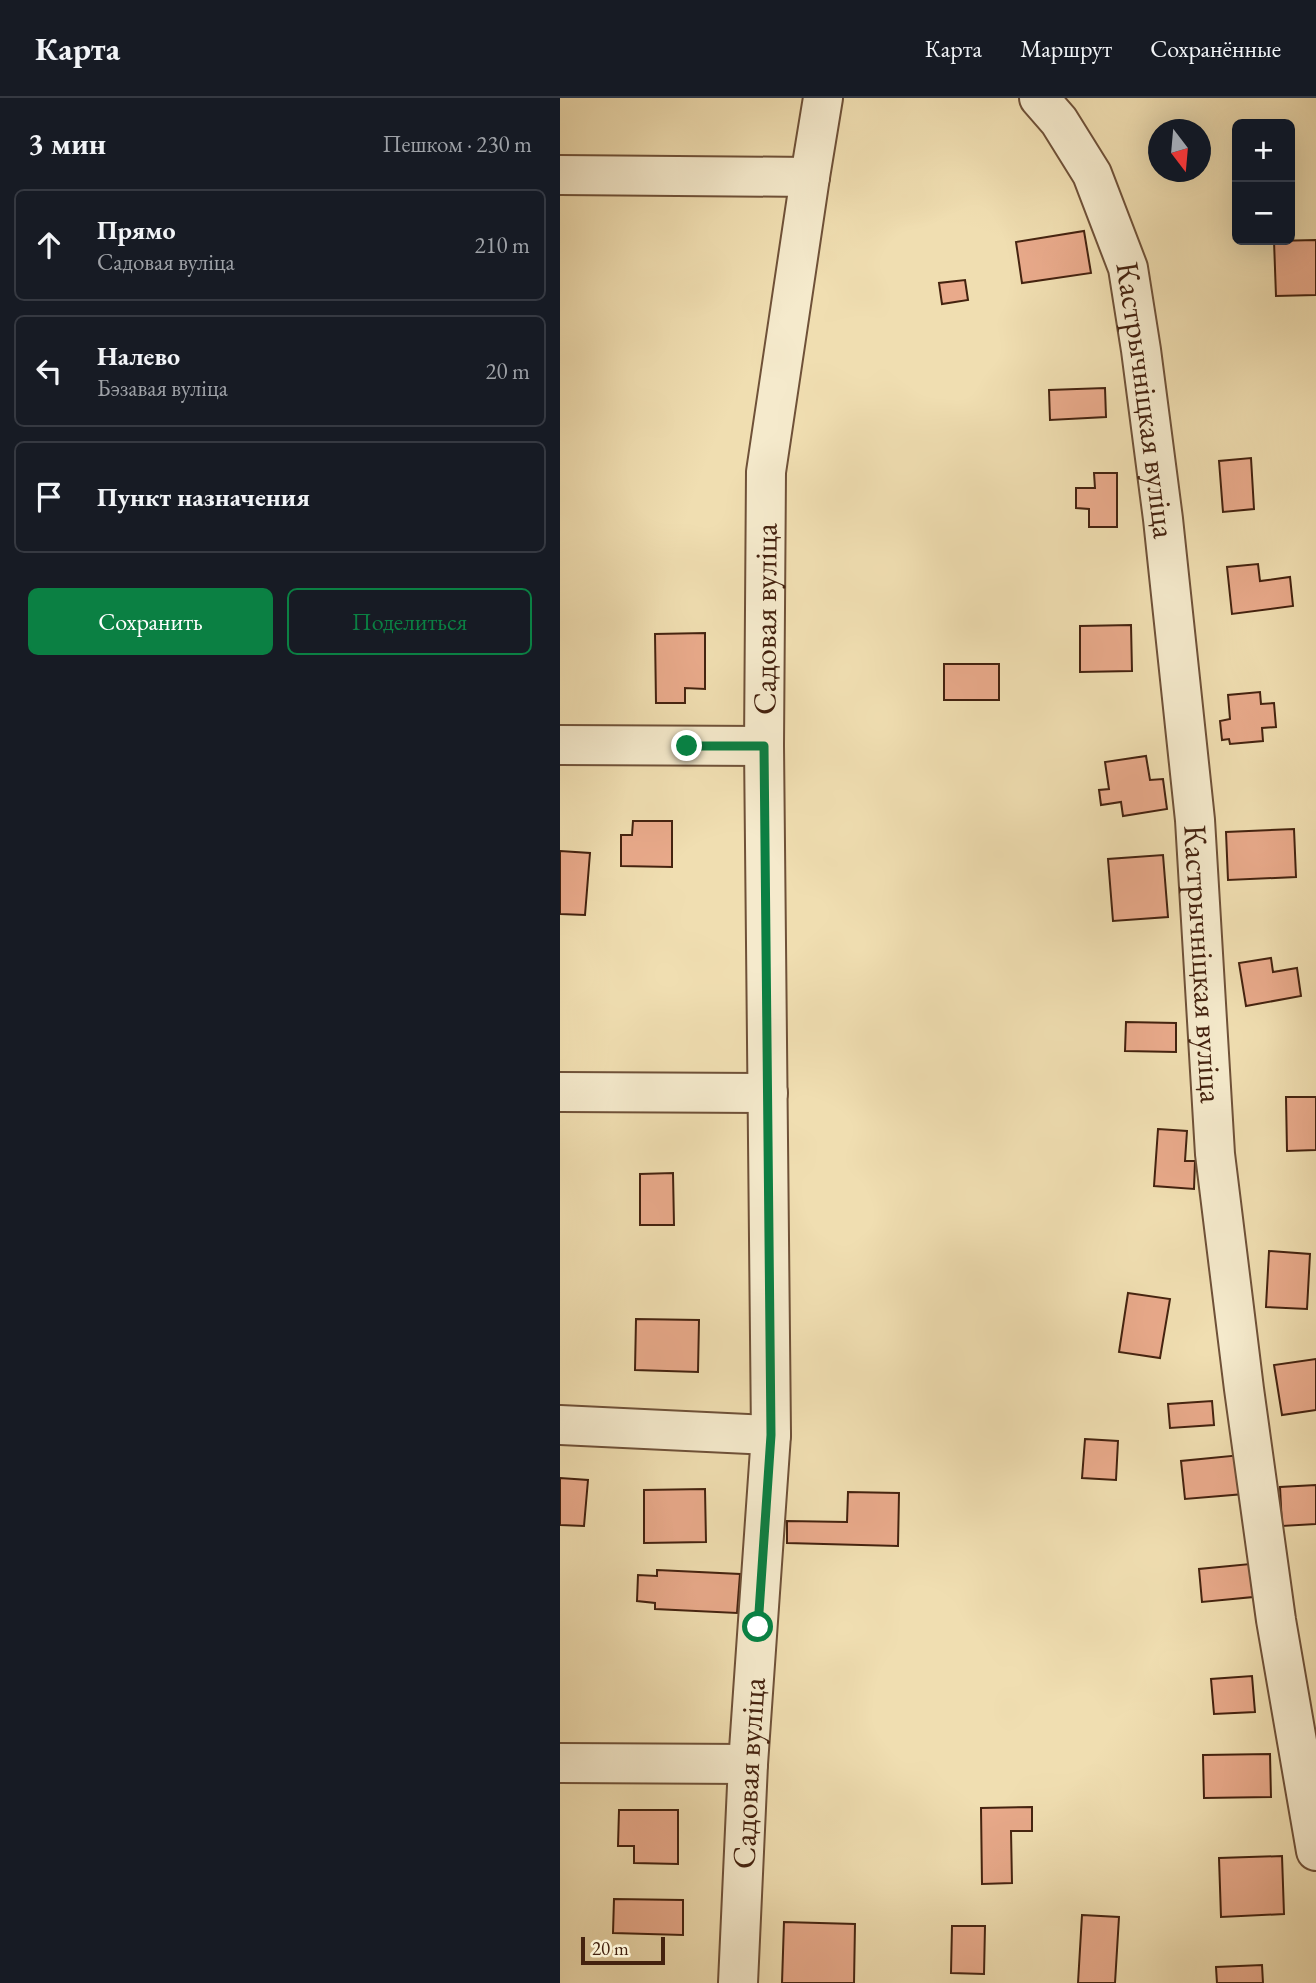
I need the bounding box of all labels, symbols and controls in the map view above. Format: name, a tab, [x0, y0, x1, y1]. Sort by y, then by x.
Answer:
text: Карта	[35, 27, 120, 70]
text: Карта	[925, 33, 982, 64]
text: Маршрут	[1020, 33, 1112, 64]
text: Сохранённые	[1150, 33, 1281, 64]
north arrow	[1148, 119, 1211, 182]
map controls	[1232, 119, 1295, 245]
button: +	[1232, 119, 1295, 182]
text: 3 мин	[28, 124, 106, 163]
text: Пешком · 230 m	[383, 129, 532, 159]
button: −	[1232, 182, 1295, 245]
text: Прямо	[97, 213, 176, 247]
icon: ahead	[30, 226, 68, 264]
text: 210 m	[474, 230, 530, 260]
text: Садовая вуліца	[97, 247, 235, 277]
street label: Кастрычніцкая вуліца	[1106, 259, 1186, 541]
text: Налево	[97, 339, 180, 373]
icon: left	[30, 352, 68, 390]
text: 20 m	[485, 356, 530, 386]
text: Бэзавая вуліца	[97, 373, 228, 403]
icon: arrive	[30, 478, 68, 516]
text: Пункт назначения	[97, 480, 310, 514]
street label: Садовая вуліца	[743, 523, 787, 715]
button: Сохранить	[28, 588, 273, 655]
button: Поделиться	[287, 588, 532, 655]
route end	[671, 730, 702, 761]
street label: Кастрычніцкая вуліца	[1174, 824, 1233, 1105]
route start	[742, 1611, 773, 1642]
street label: Садовая вуліца	[722, 1676, 775, 1870]
scale bar	[581, 1934, 665, 1966]
text: 20 m	[592, 1936, 629, 1961]

